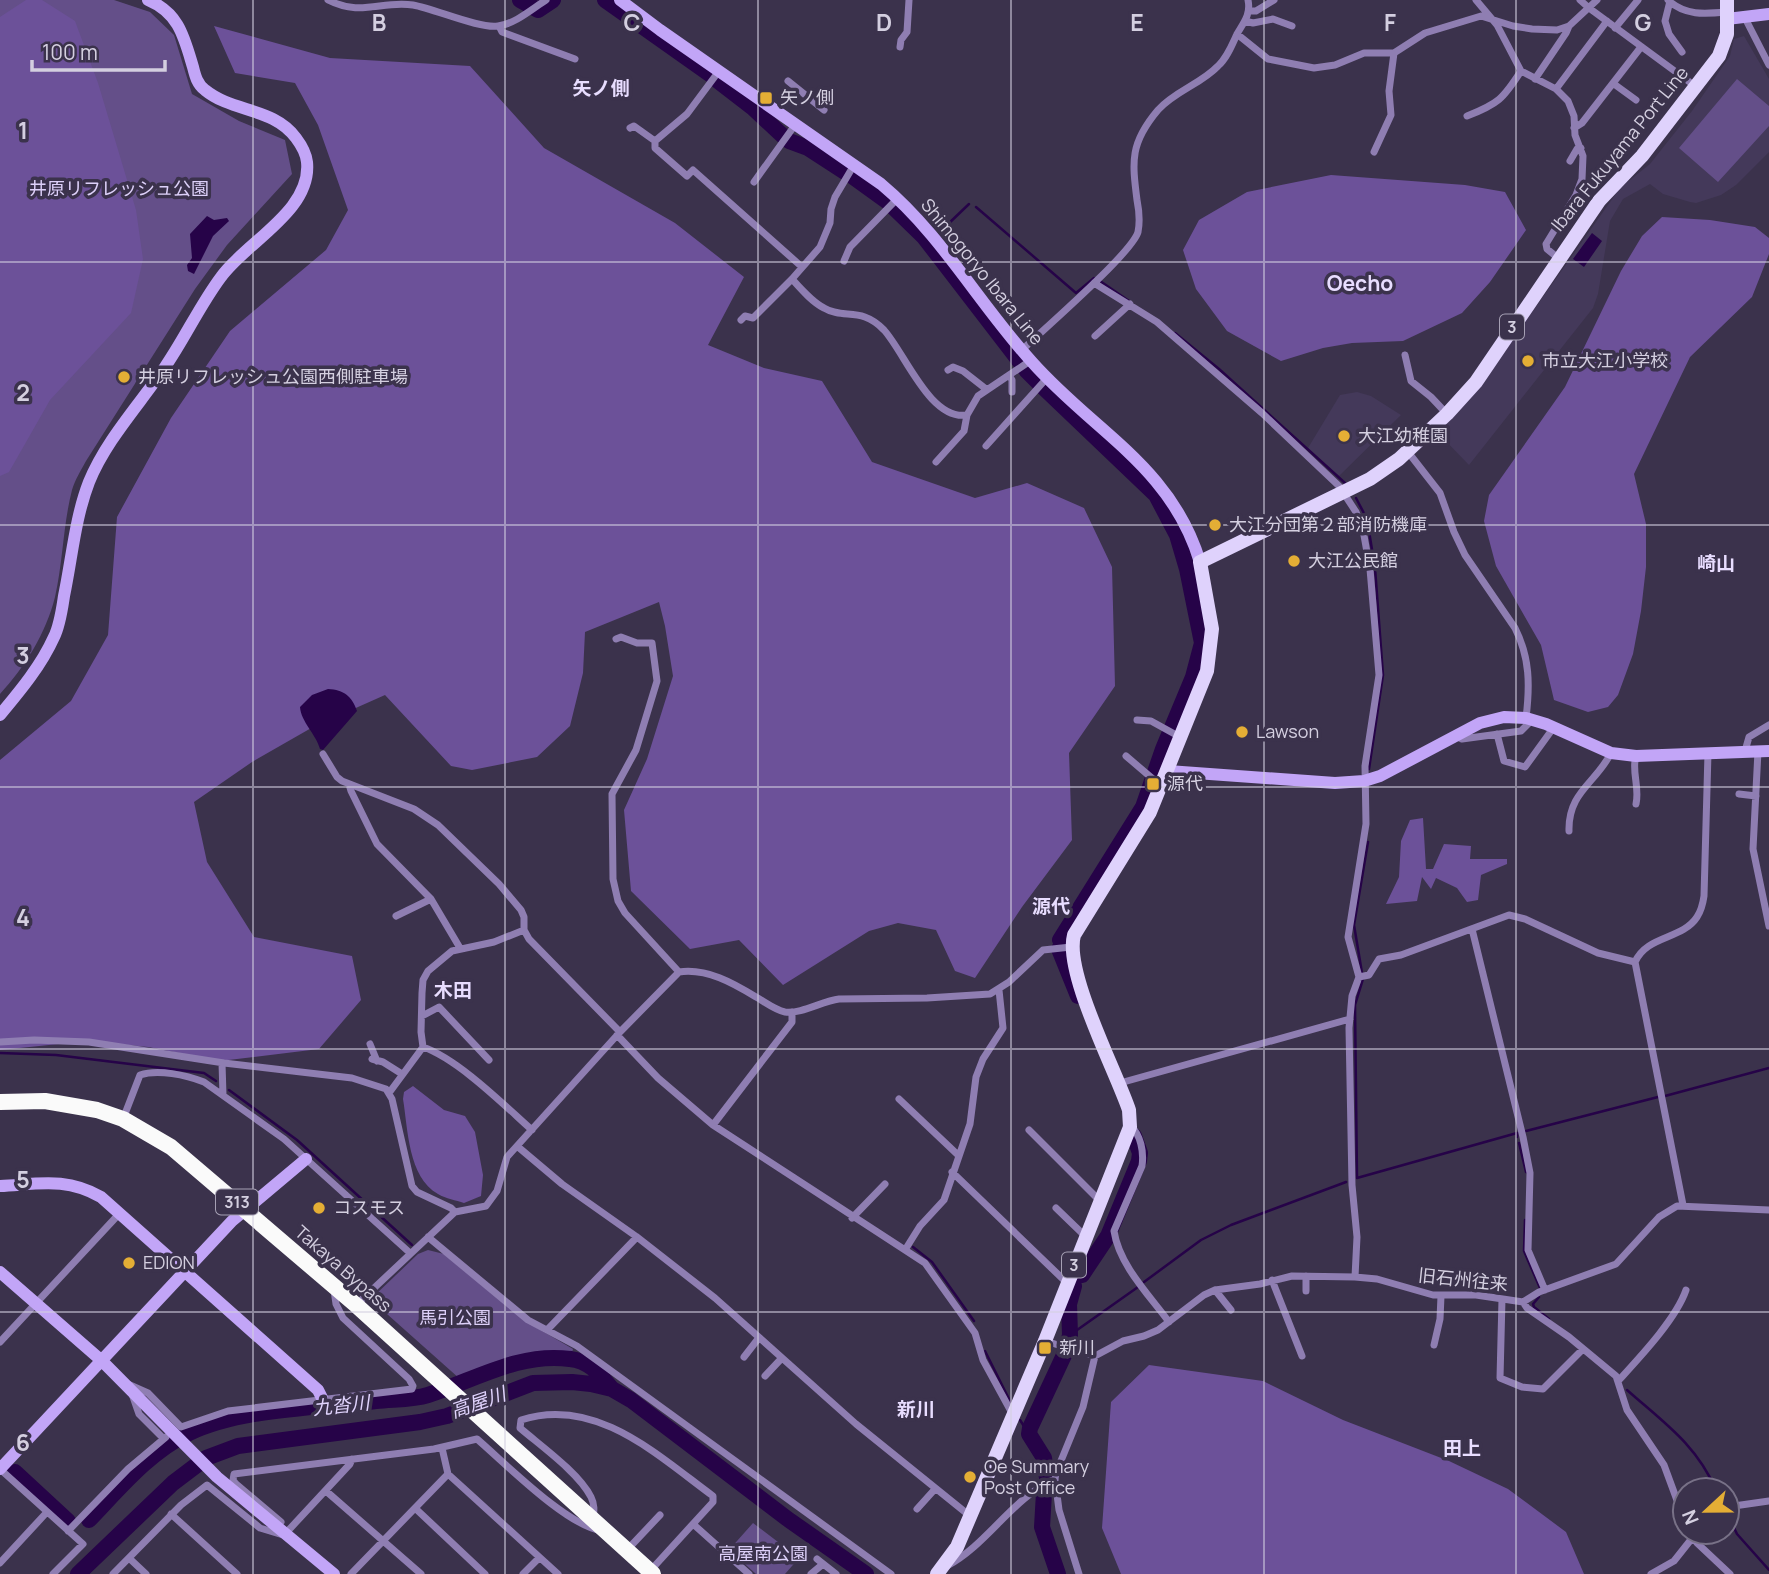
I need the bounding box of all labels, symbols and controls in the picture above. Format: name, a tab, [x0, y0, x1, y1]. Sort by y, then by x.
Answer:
text: B	[372, 6, 386, 38]
text: C	[624, 6, 641, 38]
text: D	[876, 6, 892, 38]
text: E	[1130, 6, 1144, 38]
text: F	[1384, 6, 1396, 38]
text: G	[1635, 6, 1652, 38]
scale bar	[32, 28, 164, 72]
text: 100 m	[42, 38, 98, 66]
street label: Ibara Fukuyama Port Line	[1545, 61, 1693, 236]
district label: 矢ノ側	[572, 75, 630, 101]
place label: 矢ノ側	[780, 85, 834, 109]
marker: 矢ノ側	[758, 90, 774, 106]
text: 1	[18, 114, 28, 146]
park label: 井原リフレッシュ公園	[29, 176, 209, 200]
street label: Shimogoryo Ibara Line	[916, 193, 1049, 350]
district label: Oecho	[1327, 269, 1393, 297]
road number: 3	[1500, 314, 1524, 340]
place label: 市立大江小学校	[1542, 348, 1668, 372]
marker: 市立大江小学校	[1520, 353, 1536, 369]
place label: 井原リフレッシュ公園西側駐車場	[138, 364, 408, 388]
marker: 井原リフレッシュ公園西側駐車場	[116, 369, 132, 385]
text: 2	[16, 376, 30, 408]
place label: 大江幼稚園	[1358, 423, 1448, 447]
marker: 大江幼稚園	[1336, 428, 1352, 444]
place label: 大江分団第２部消防機庫	[1229, 512, 1427, 536]
marker: 大江分団第２部消防機庫	[1207, 517, 1223, 533]
place label: 大江公民館	[1308, 548, 1398, 572]
district label: 崎山	[1697, 550, 1735, 576]
marker: 大江公民館	[1286, 553, 1302, 569]
text: 3	[16, 639, 30, 671]
place label: Lawson	[1256, 719, 1319, 743]
marker: Lawson	[1234, 724, 1250, 740]
place label: 源代	[1167, 771, 1203, 795]
marker: 源代	[1145, 776, 1161, 792]
district label: 源代	[1032, 893, 1070, 919]
text: 4	[16, 901, 30, 933]
district label: 木田	[434, 977, 472, 1003]
text: 5	[16, 1163, 30, 1195]
road number: 313	[216, 1190, 258, 1214]
place label: コスモス	[333, 1195, 405, 1219]
marker: コスモス	[311, 1200, 327, 1216]
street label: Takaya Bypass	[290, 1220, 397, 1317]
place label: EDION	[143, 1250, 195, 1274]
road number: 3	[1062, 1252, 1086, 1278]
marker: EDION	[121, 1255, 137, 1271]
street label: 旧石州往来	[1417, 1262, 1509, 1296]
park label: 馬引公園	[419, 1305, 491, 1329]
place label: 新川	[1059, 1335, 1095, 1359]
marker: 新川	[1037, 1340, 1053, 1356]
water label: 高屋川	[447, 1380, 511, 1424]
water label: 九沓川	[311, 1389, 373, 1421]
district label: 新川	[897, 1396, 935, 1422]
text: 6	[16, 1426, 30, 1458]
district label: 田上	[1443, 1435, 1481, 1461]
place label: Oe Summary Post Office	[984, 1454, 1090, 1499]
marker: Oe Summary Post Office	[962, 1469, 978, 1485]
north arrow	[1671, 1476, 1741, 1546]
text: N	[1676, 1506, 1705, 1529]
park label: 高屋南公園	[718, 1541, 808, 1565]

